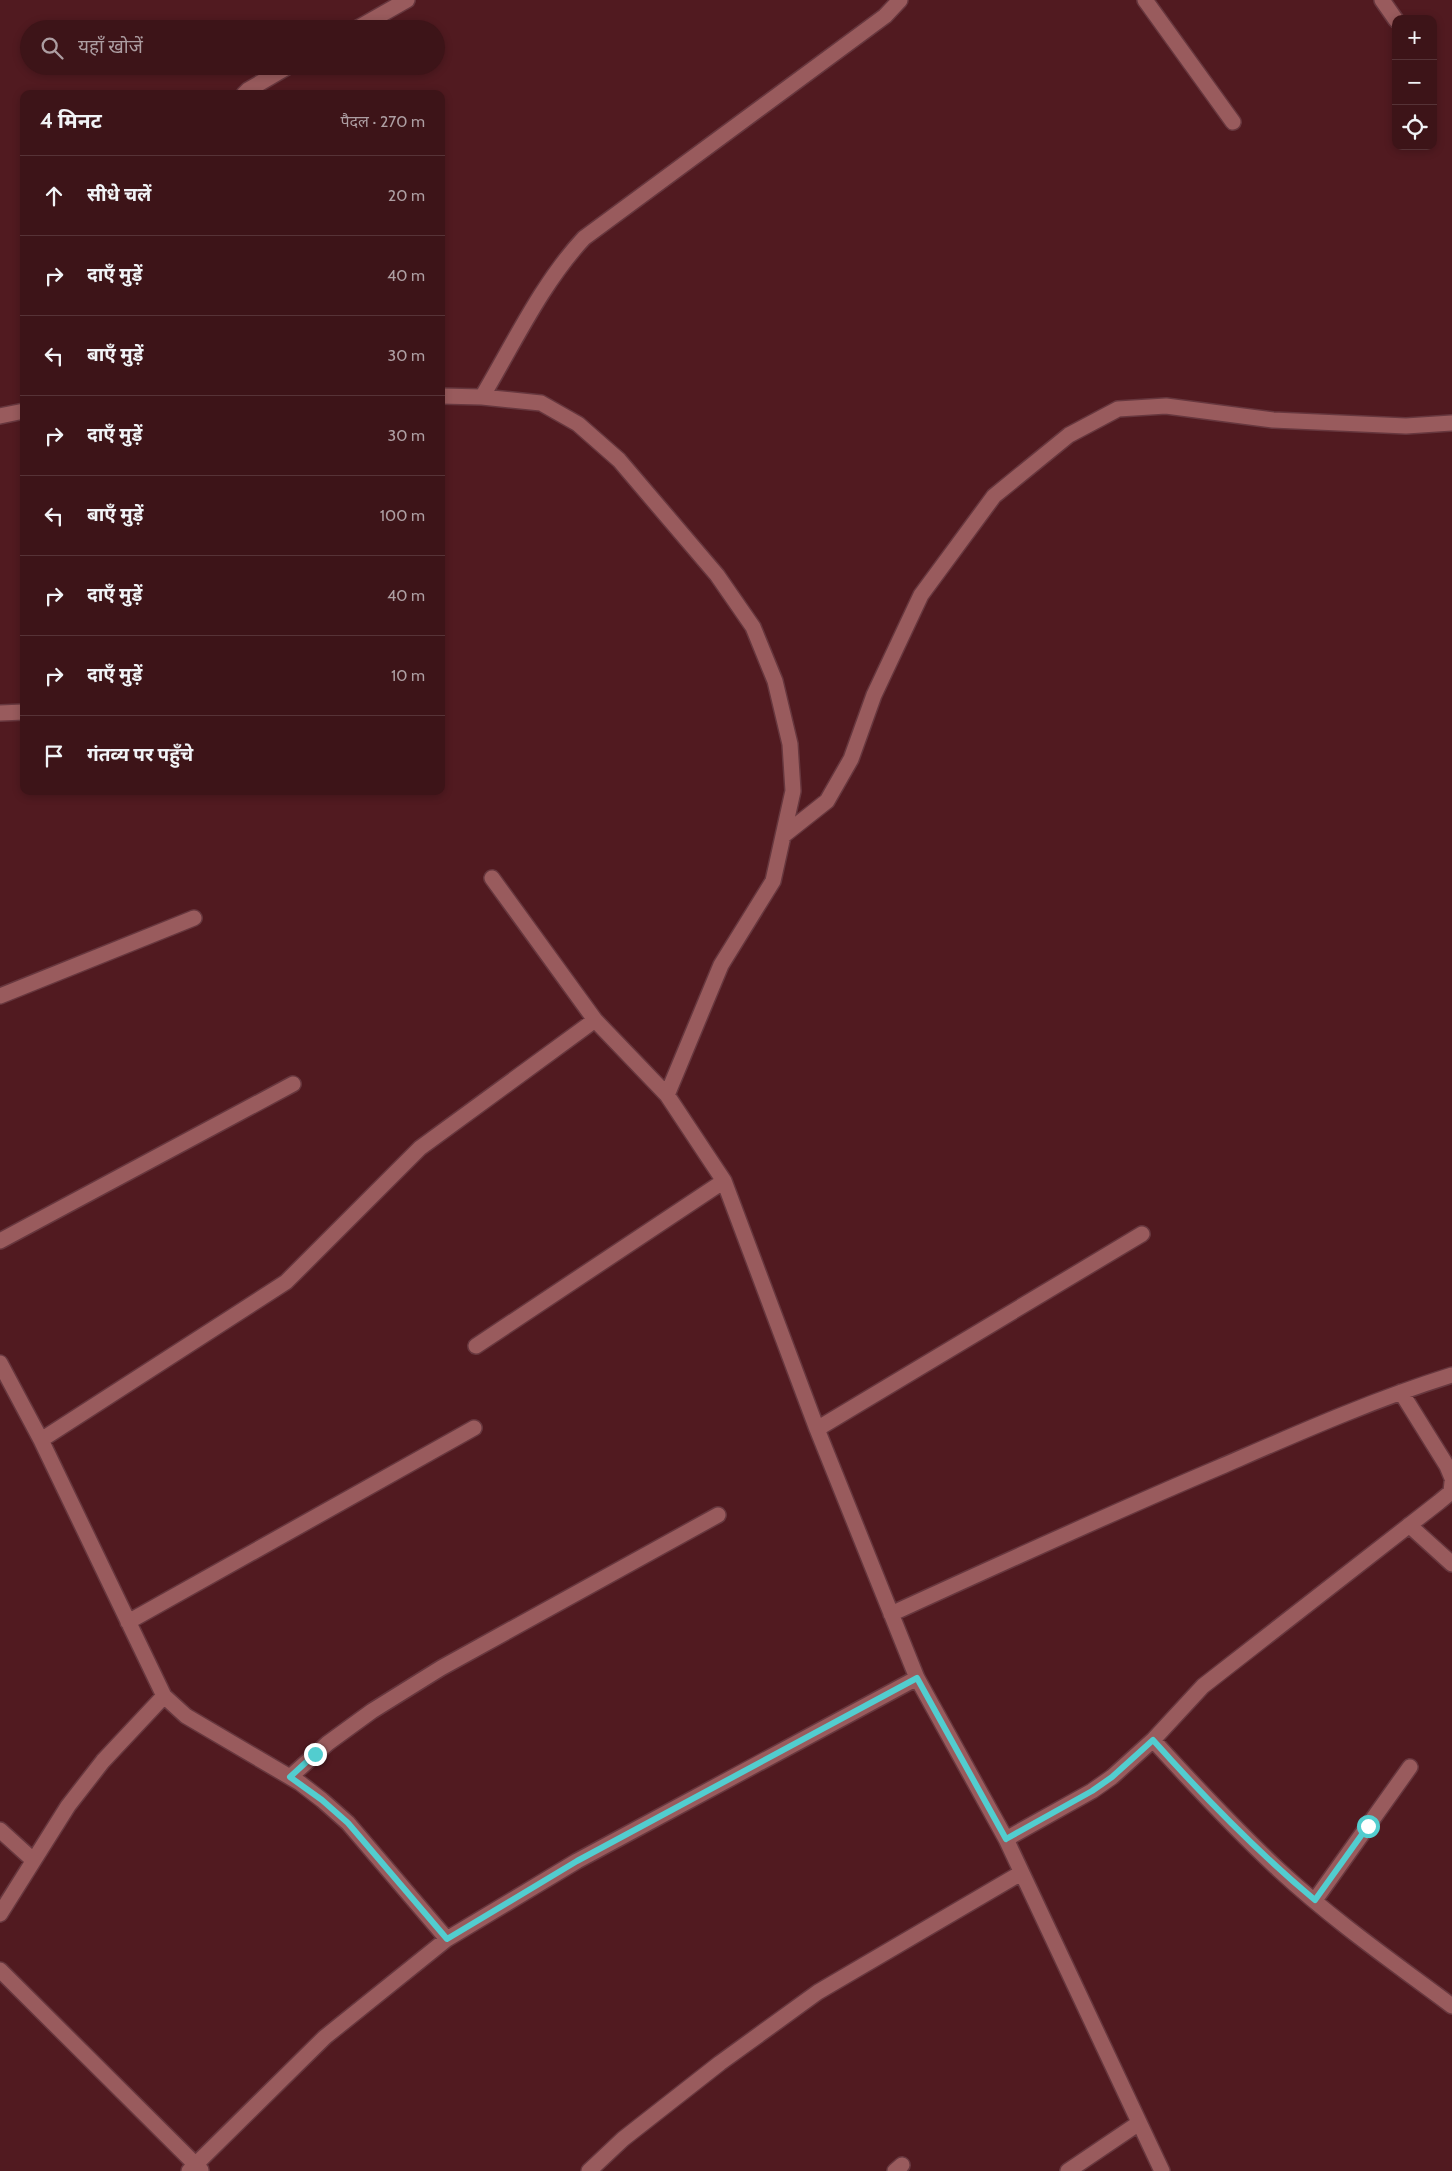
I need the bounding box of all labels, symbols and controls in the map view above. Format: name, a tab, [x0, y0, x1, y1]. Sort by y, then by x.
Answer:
map controls	[1392, 15, 1437, 150]
button: +	[1392, 15, 1437, 60]
search box	[20, 20, 445, 75]
icon: search	[38, 34, 66, 62]
text: यहाँ खोजें	[78, 35, 143, 58]
button: −	[1392, 60, 1437, 105]
button: locate	[1392, 105, 1437, 150]
text: 4 मिनट	[40, 108, 102, 133]
text: पैदल · 270 m	[340, 112, 425, 131]
icon: ahead	[40, 182, 68, 210]
text: सीधे चलें	[87, 183, 151, 206]
text: 20 m	[388, 186, 425, 205]
icon: right	[40, 262, 68, 290]
text: दाएँ मुड़ें	[87, 263, 142, 286]
text: 40 m	[387, 266, 425, 285]
icon: left	[40, 342, 68, 370]
text: बाएँ मुड़ें	[87, 343, 143, 366]
text: 30 m	[388, 346, 425, 365]
icon: right	[40, 422, 68, 450]
text: दाएँ मुड़ें	[87, 423, 142, 446]
text: 30 m	[388, 426, 425, 445]
icon: left	[40, 502, 68, 530]
text: बाएँ मुड़ें	[87, 503, 143, 526]
text: 100 m	[380, 506, 425, 525]
icon: right	[40, 582, 68, 610]
text: दाएँ मुड़ें	[87, 583, 142, 606]
text: 40 m	[387, 586, 425, 605]
icon: right	[40, 662, 68, 690]
text: दाएँ मुड़ें	[87, 663, 142, 686]
text: 10 m	[391, 666, 425, 685]
icon: arrive	[40, 742, 68, 770]
text: गंतव्य पर पहुँचे	[87, 743, 193, 766]
route end	[304, 1743, 327, 1766]
route start	[1357, 1815, 1380, 1838]

